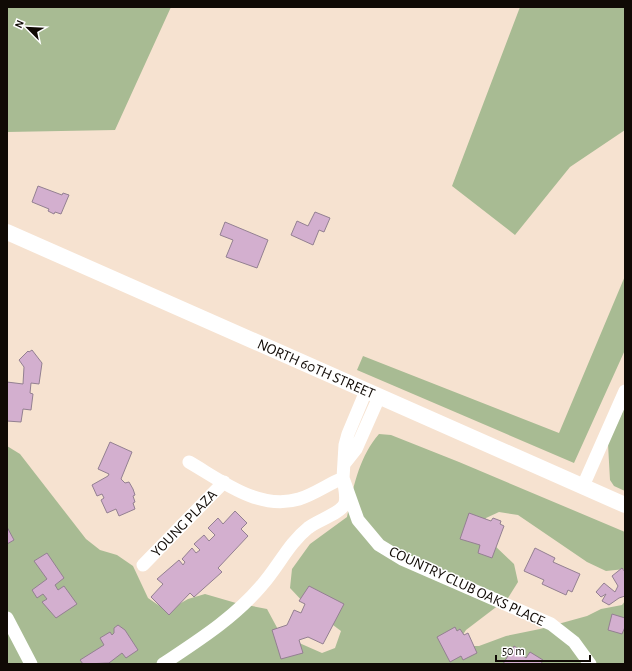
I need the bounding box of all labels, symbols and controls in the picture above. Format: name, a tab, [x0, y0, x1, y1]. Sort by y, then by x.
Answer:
north arrow	[8, 8, 48, 48]
text: N	[13, 18, 26, 30]
street label: NORTH 60TH STREET	[255, 337, 378, 402]
street label: YOUNG PLAZA	[149, 487, 220, 560]
street label: COUNTRY CLUB OAKS PLACE	[387, 544, 547, 629]
scale bar	[496, 637, 590, 663]
text: 50 m	[502, 645, 525, 657]

